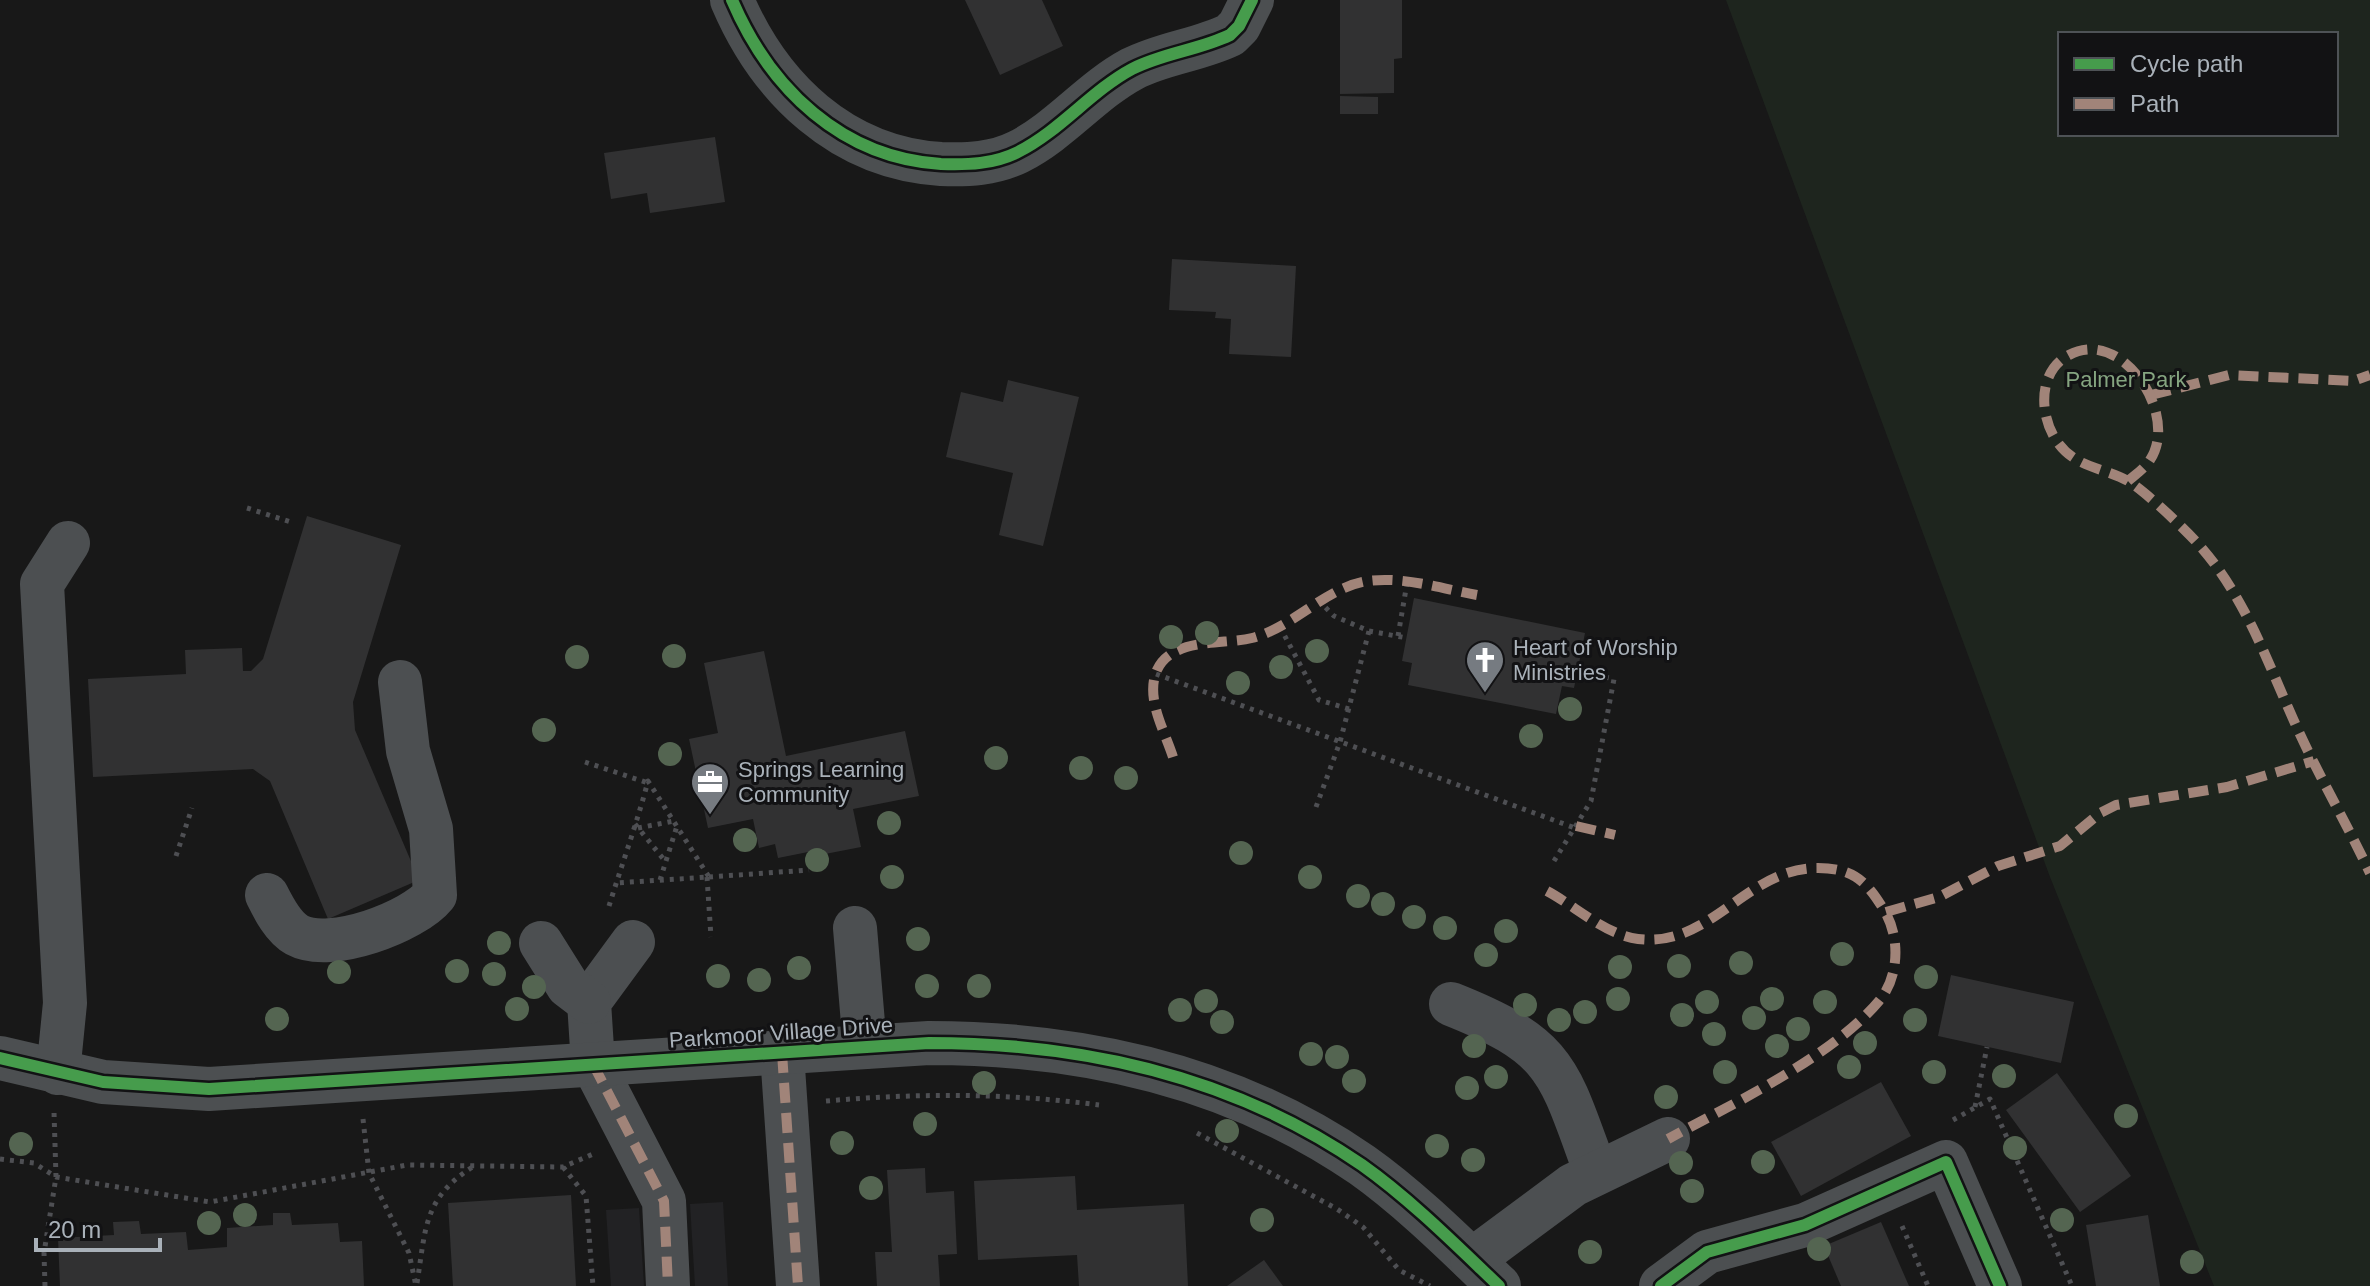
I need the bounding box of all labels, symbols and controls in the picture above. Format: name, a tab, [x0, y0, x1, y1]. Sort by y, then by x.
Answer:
legend	[2058, 32, 2338, 136]
text: Cycle path	[2130, 50, 2243, 77]
text: Path	[2130, 90, 2179, 117]
park label: Palmer Park	[2065, 367, 2188, 392]
place label: Heart of Worship Ministries	[1513, 635, 1678, 685]
church icon: Heart of Worship Ministries	[1464, 639, 1506, 694]
place label: Springs Learning Community	[738, 757, 904, 807]
office icon: Springs Learning Community	[689, 761, 731, 816]
street label: Parkmoor Village Drive	[668, 1012, 894, 1053]
scale bar	[36, 1202, 160, 1252]
text: 20 m	[48, 1216, 101, 1243]

